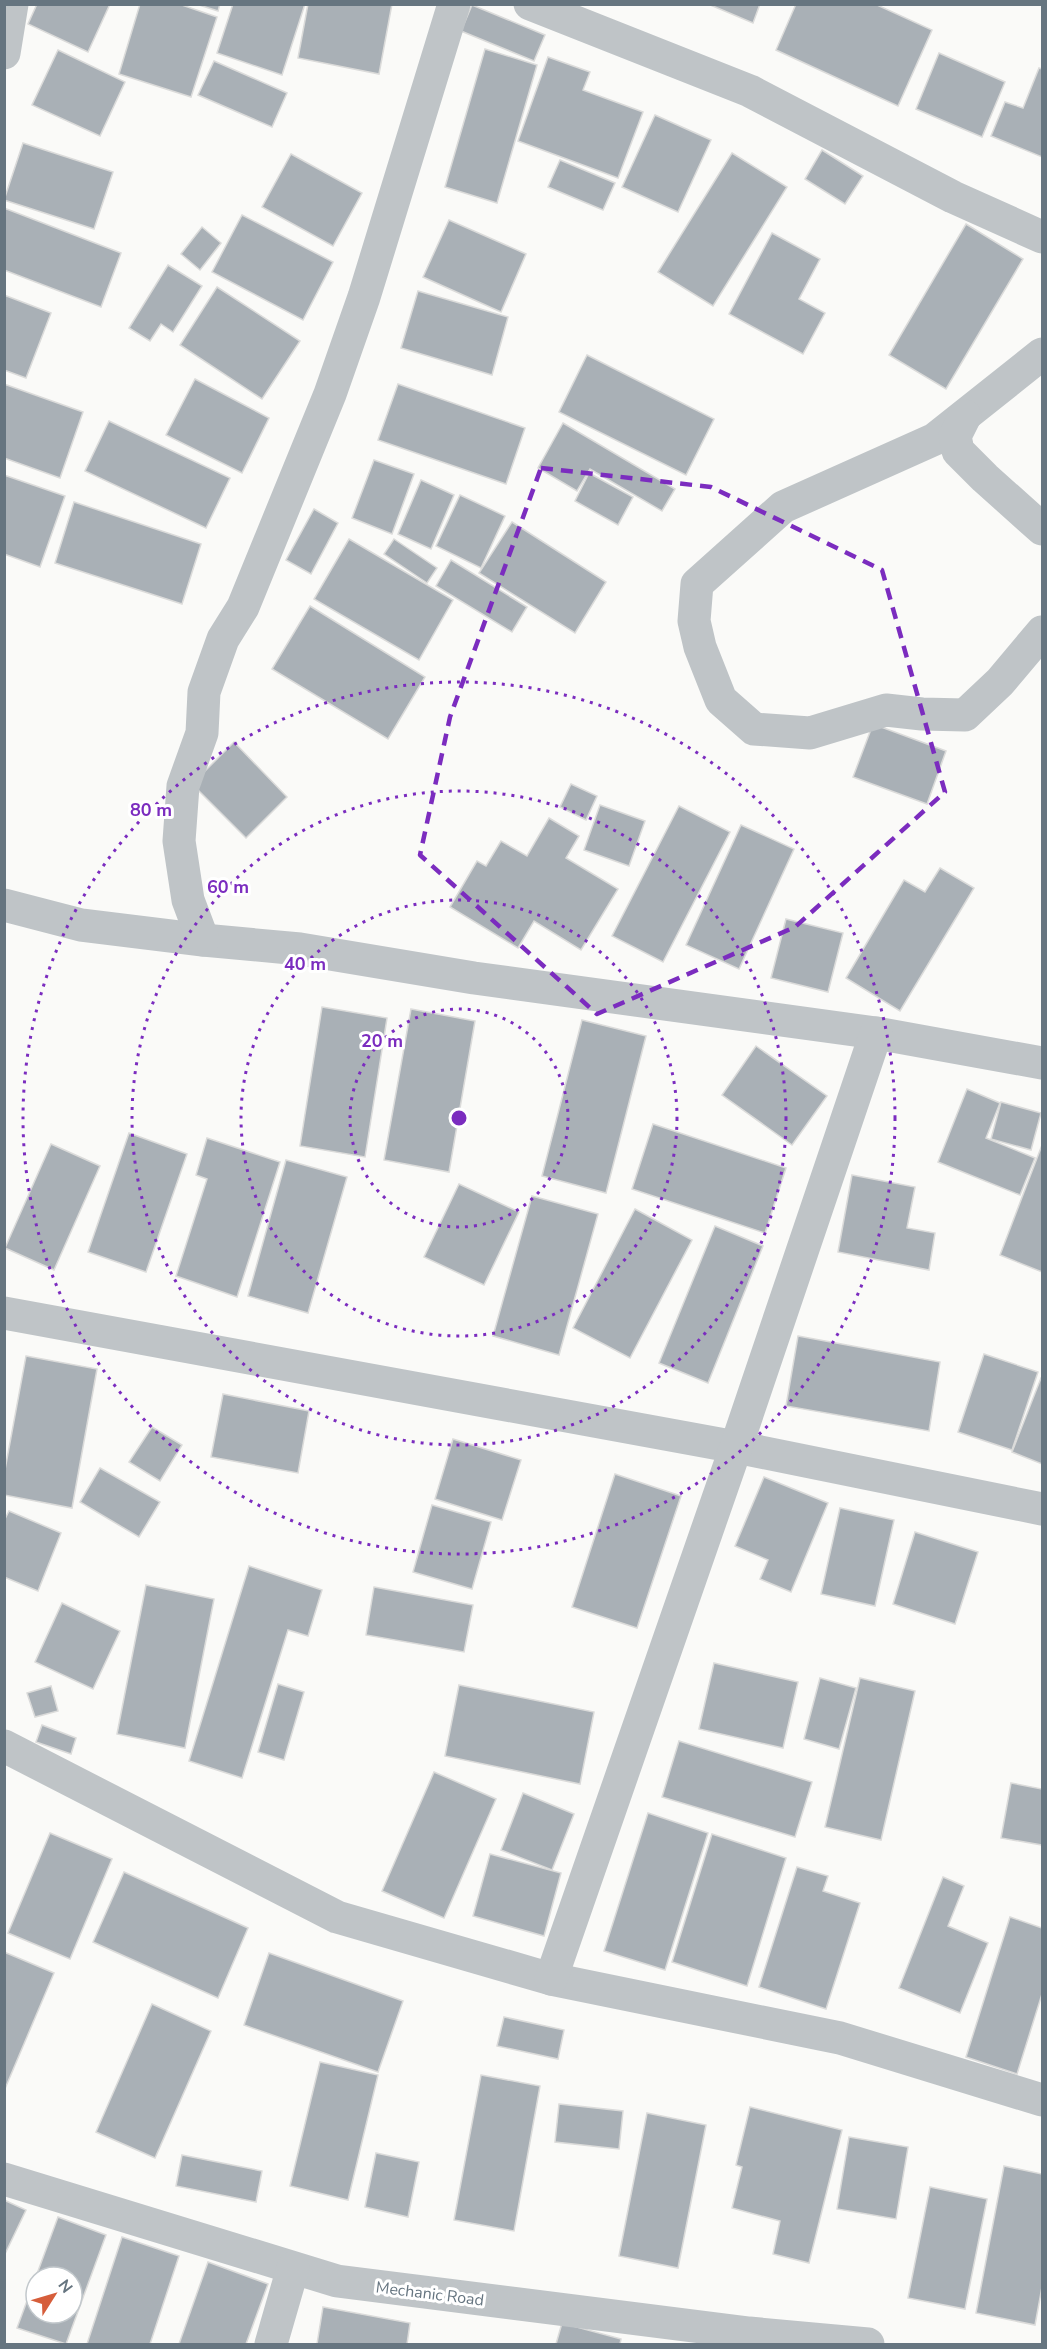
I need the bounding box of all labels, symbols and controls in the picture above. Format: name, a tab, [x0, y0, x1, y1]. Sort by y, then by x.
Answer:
text: 80 m	[130, 798, 172, 822]
text: 60 m	[207, 875, 249, 899]
text: 40 m	[284, 952, 326, 976]
text: 20 m	[361, 1029, 403, 1053]
centre of rings	[449, 1108, 469, 1128]
north arrow	[24, 2265, 84, 2325]
text: N	[53, 2275, 78, 2298]
street label: Mechanic Road	[375, 2276, 485, 2312]

